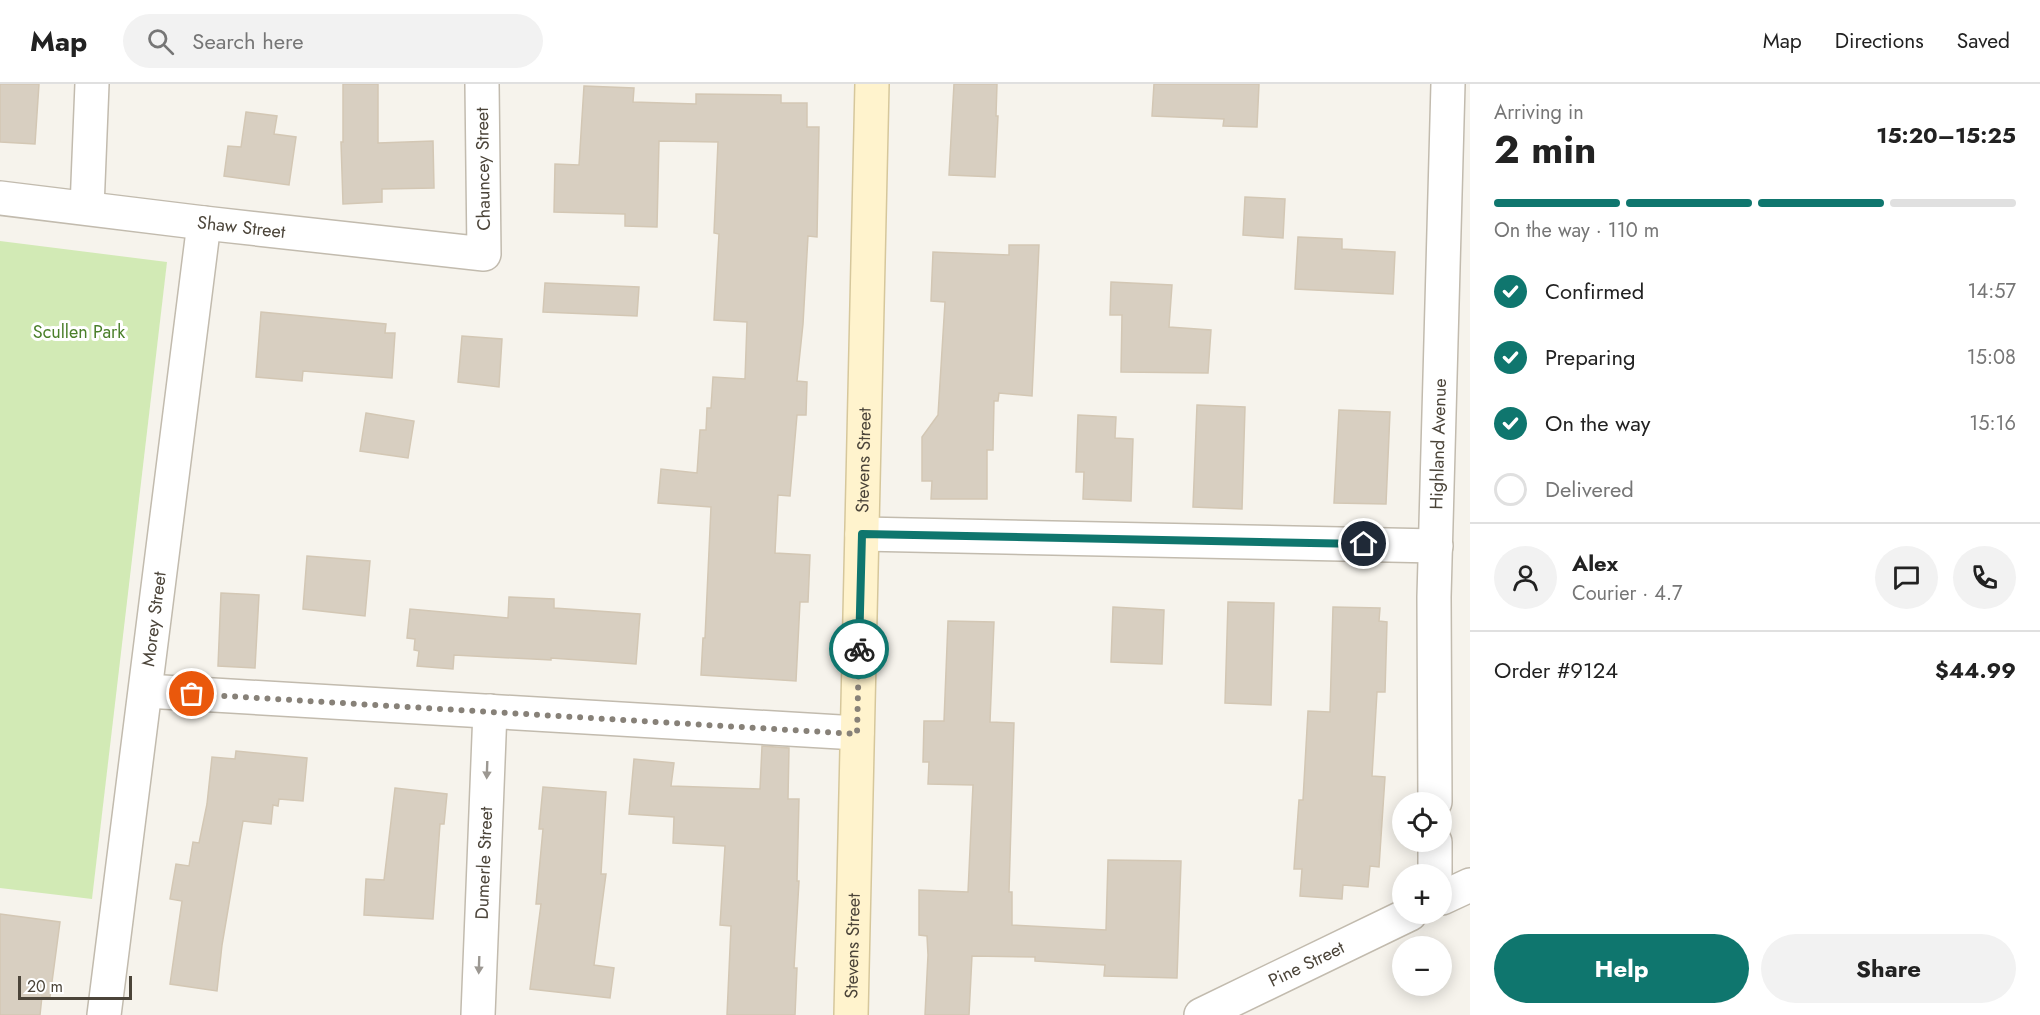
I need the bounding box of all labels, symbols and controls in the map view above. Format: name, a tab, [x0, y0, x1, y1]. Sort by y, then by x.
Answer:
search box	[123, 14, 543, 68]
text: Map	[30, 21, 87, 62]
icon: search	[144, 25, 177, 58]
text: Search here	[192, 25, 304, 57]
text: Map	[1763, 26, 1802, 56]
text: Directions	[1835, 26, 1924, 56]
text: Saved	[1957, 26, 2010, 56]
text: Arriving in	[1494, 98, 1584, 127]
street label: Chauncey Street	[469, 107, 497, 231]
text: 15:20–15:25	[1876, 119, 2016, 151]
text: 2 min	[1494, 121, 1596, 178]
street label: Shaw Street	[196, 209, 287, 245]
text: On the way · 110 m	[1494, 216, 1659, 245]
icon: check	[1494, 275, 1527, 308]
text: Confirmed	[1545, 275, 1644, 307]
text: 14:57	[1968, 277, 2016, 306]
park label: Scullen Park	[33, 319, 125, 345]
icon: check	[1494, 341, 1527, 374]
text: Preparing	[1545, 341, 1636, 373]
text: 15:08	[1967, 343, 2016, 372]
street label: Highland Avenue	[1423, 378, 1453, 510]
street label: Stevens Street	[849, 407, 878, 513]
icon: check	[1494, 407, 1527, 440]
text: On the way	[1545, 407, 1650, 439]
text: 15:16	[1969, 409, 2016, 438]
text: Delivered	[1545, 473, 1634, 505]
pin	[1338, 518, 1389, 569]
icon: home	[1347, 527, 1380, 560]
button: person	[1494, 546, 1557, 609]
button: chat	[1875, 546, 1938, 609]
button: phone	[1953, 546, 2016, 609]
text: Alex	[1572, 547, 1618, 579]
street label: Morey Street	[135, 569, 173, 668]
text: Courier · 4.7	[1572, 579, 1683, 608]
courier	[829, 619, 889, 679]
icon: bike	[843, 633, 876, 666]
text: Order #9124	[1494, 654, 1618, 686]
text: $44.99	[1935, 654, 2016, 686]
pin	[166, 668, 217, 719]
icon: bag	[175, 677, 208, 710]
one-way arrow	[483, 760, 492, 779]
map controls	[1392, 792, 1452, 996]
button: locate	[1392, 792, 1452, 852]
street label: Dumerle Street	[469, 805, 499, 920]
button: +	[1392, 864, 1452, 924]
street label: Stevens Street	[838, 892, 867, 999]
street label: Pine Street	[1264, 934, 1349, 994]
button: Help	[1494, 934, 1749, 1003]
button: Share	[1761, 934, 2016, 1003]
button: −	[1392, 936, 1452, 996]
one-way arrow	[474, 955, 483, 974]
scale bar	[18, 973, 132, 1000]
text: 20 m	[27, 975, 63, 998]

